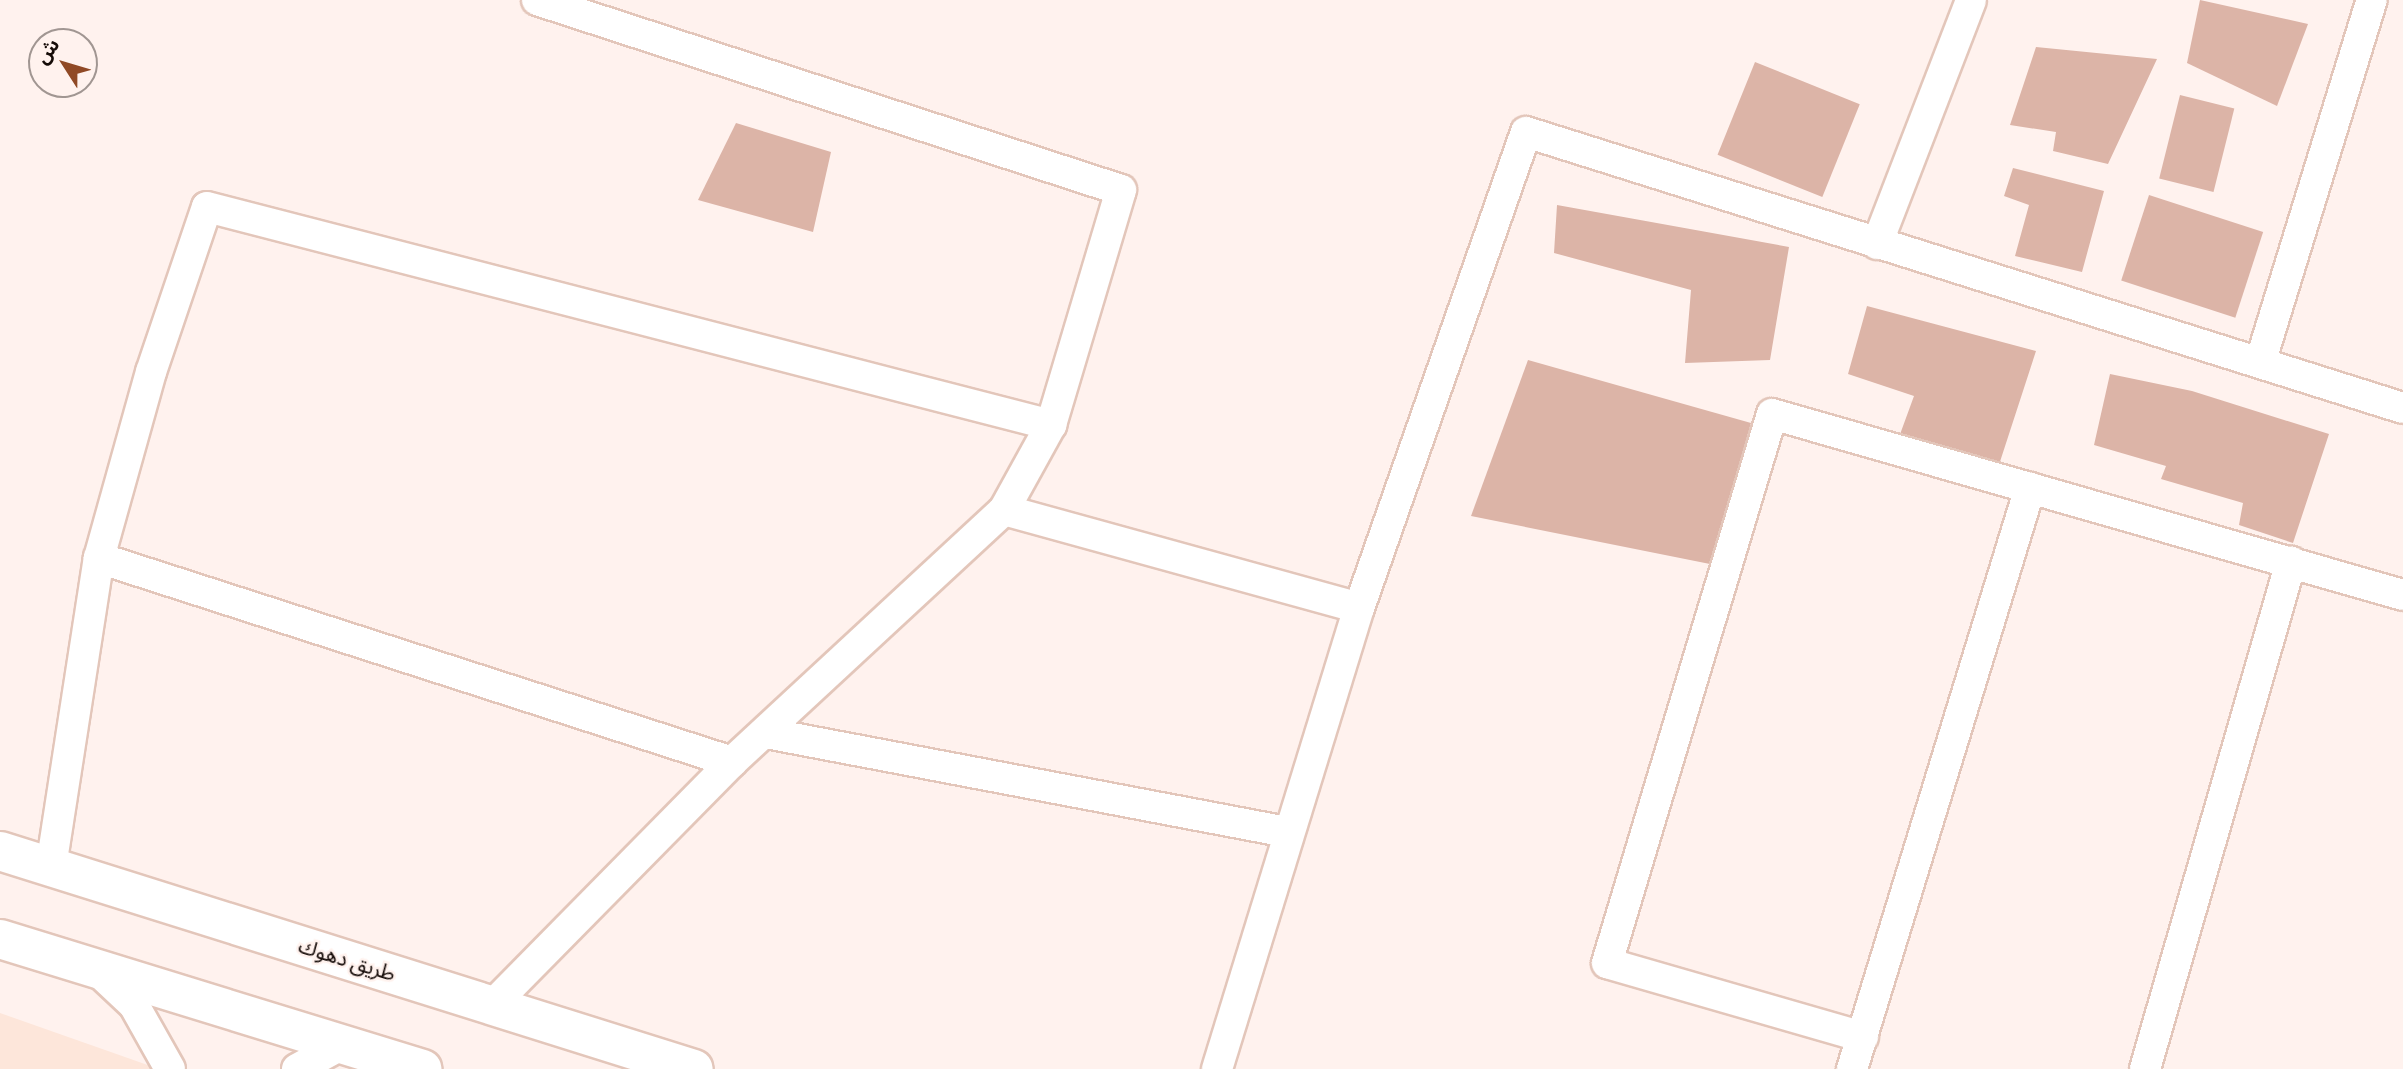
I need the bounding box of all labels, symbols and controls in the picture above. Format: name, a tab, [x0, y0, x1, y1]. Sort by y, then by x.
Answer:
north arrow	[28, 28, 98, 98]
text: ش	[30, 34, 65, 69]
street label: طريق دهوك	[295, 933, 399, 987]

